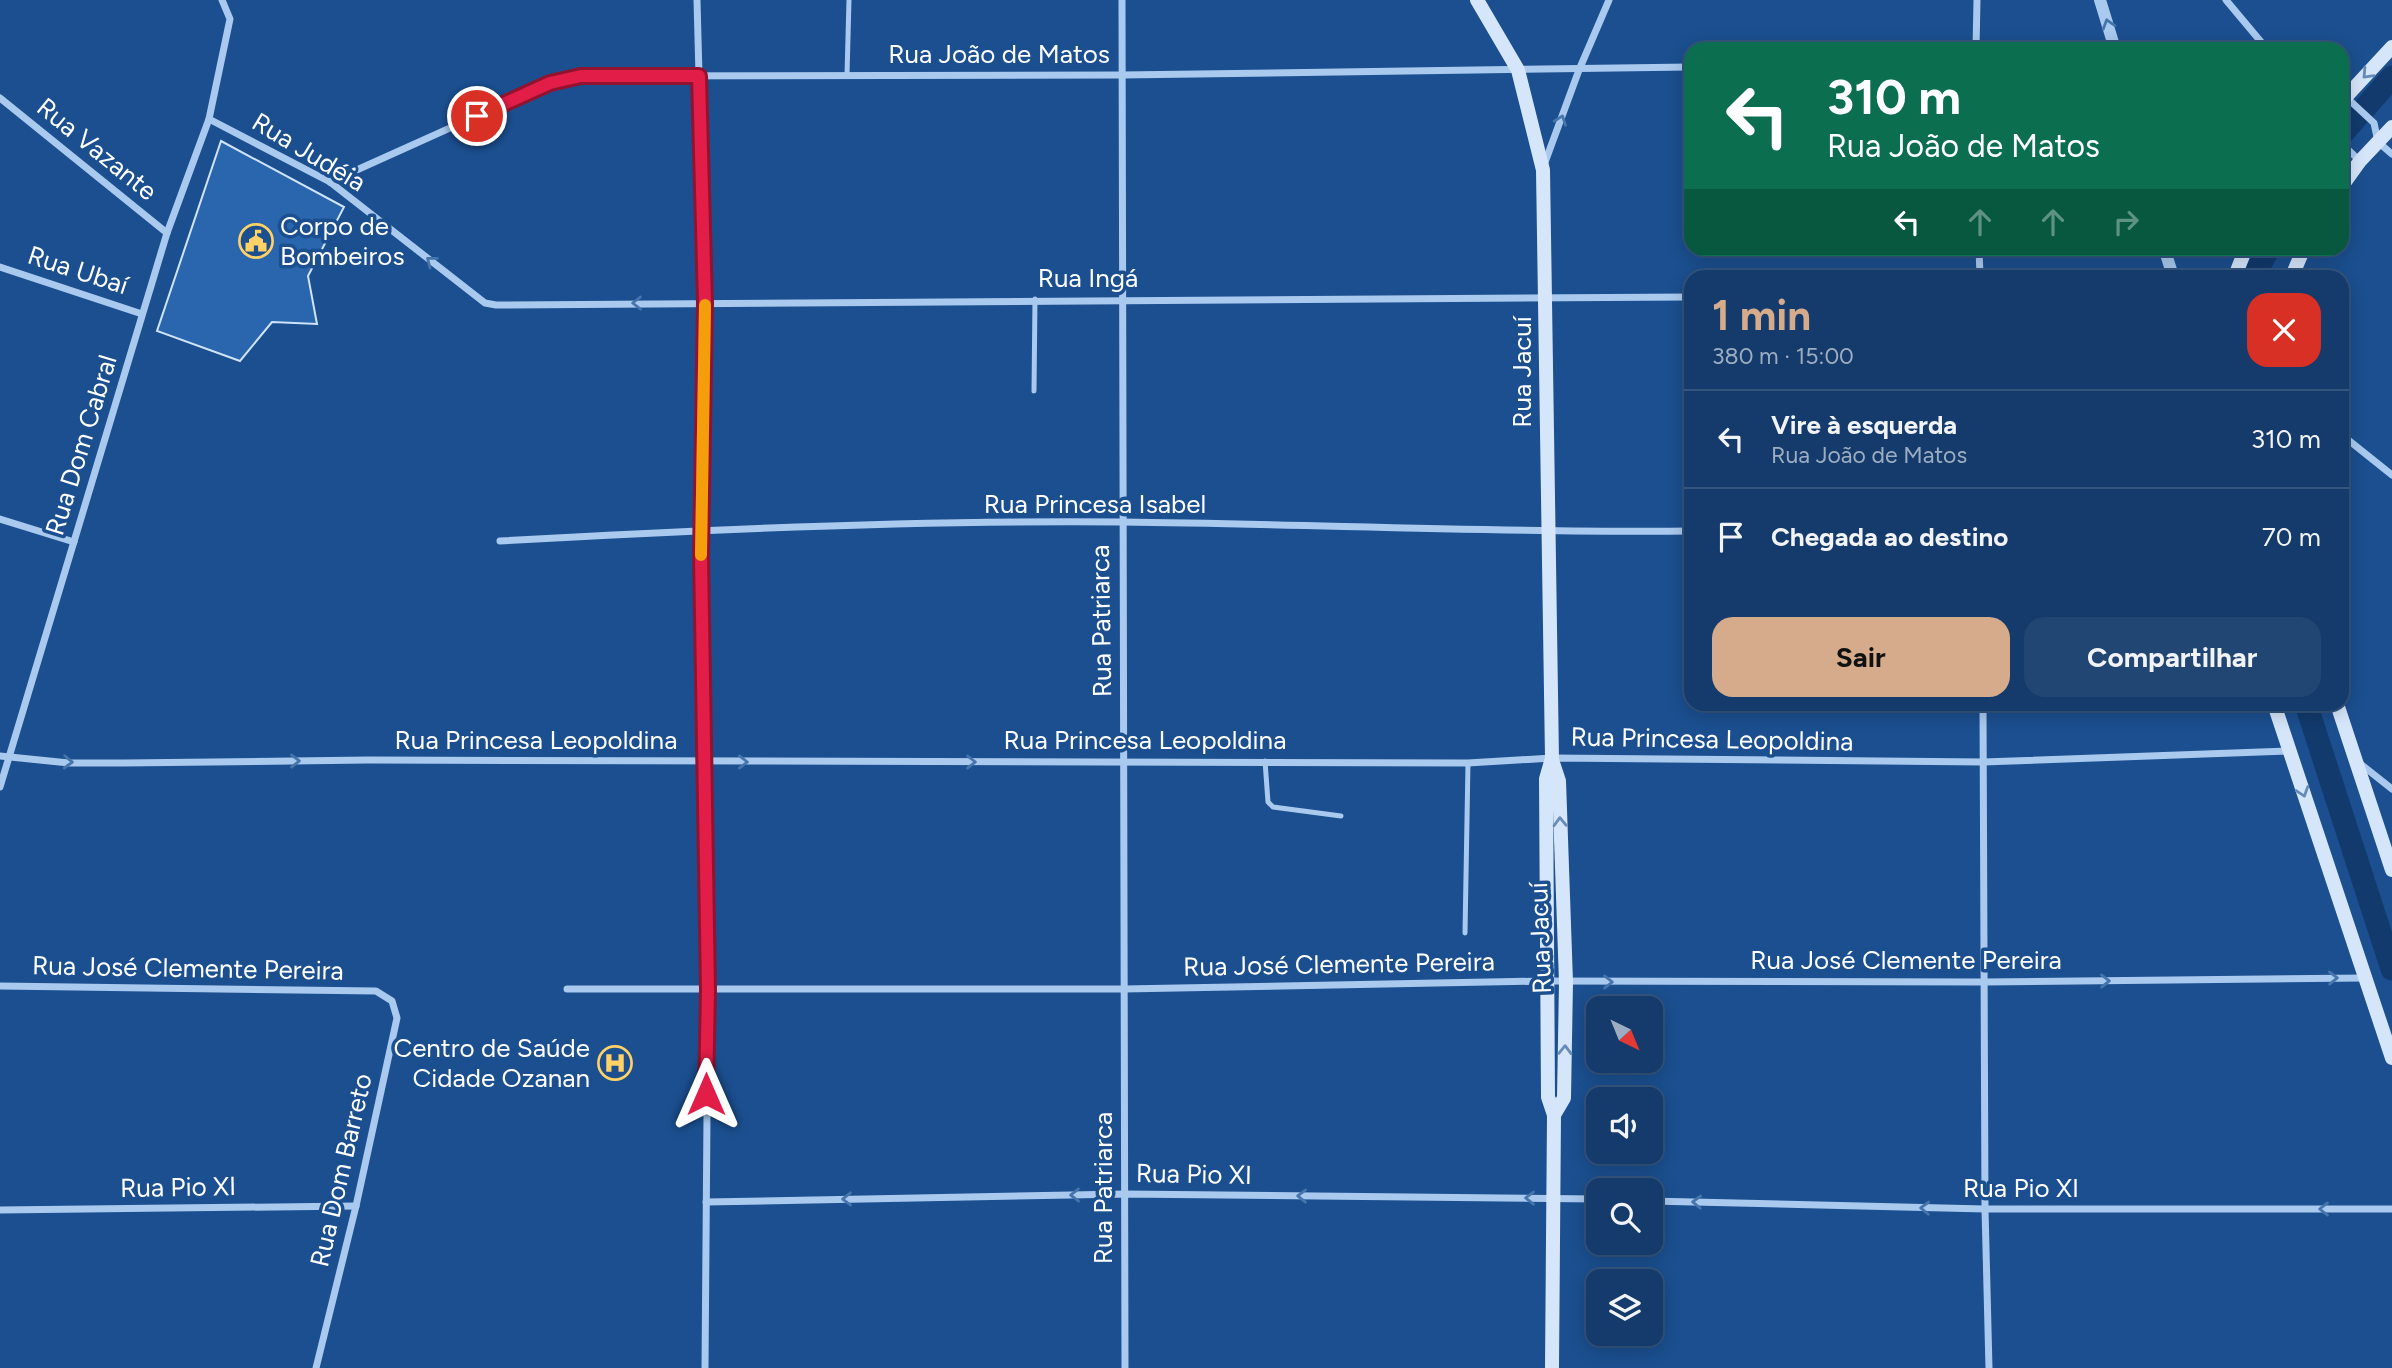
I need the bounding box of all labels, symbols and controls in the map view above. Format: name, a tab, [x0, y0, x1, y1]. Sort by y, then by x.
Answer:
one-way arrow	[2102, 19, 2117, 31]
street label: Rua João de Matos	[888, 38, 1110, 70]
one-way arrow	[2363, 66, 2375, 79]
text: 310 m	[1827, 67, 1961, 126]
icon: left	[1712, 70, 1803, 161]
pin	[447, 86, 507, 146]
street label: Rua Vazante	[31, 91, 163, 207]
icon: arrive	[458, 97, 496, 135]
street label: Rua Judéia	[246, 106, 372, 198]
one-way arrow	[1553, 115, 1567, 127]
text: Rua João de Matos	[1827, 127, 2100, 165]
icon: left	[1888, 203, 1926, 241]
icon: ahead	[1961, 203, 1999, 241]
icon: ahead	[2034, 203, 2072, 241]
icon: right	[2107, 203, 2145, 241]
place label: Corpo de Bombeiros	[280, 210, 405, 272]
public building icon: Corpo de Bombeiros	[237, 222, 275, 260]
street label: Rua Ubaí	[24, 239, 133, 301]
one-way arrow	[427, 256, 439, 269]
street label: Rua Ingá	[1038, 262, 1138, 294]
text: 1 min	[1712, 290, 1811, 341]
button: close	[2247, 293, 2321, 367]
one-way arrow	[631, 296, 642, 311]
street label: Rua Jacuí	[1506, 315, 1538, 428]
text: 380 m · 15:00	[1712, 342, 1854, 370]
street label: Rua Dom Cabral	[38, 351, 124, 539]
text: Vire à esquerda	[1771, 409, 1957, 441]
icon: left	[1712, 420, 1750, 458]
text: 310 m	[2251, 423, 2321, 455]
text: Rua João de Matos	[1771, 441, 1967, 469]
street label: Rua Princesa Isabel	[984, 488, 1206, 520]
icon: arrive	[1712, 518, 1750, 556]
text: Chegada ao destino	[1771, 521, 2008, 553]
text: 70 m	[2262, 521, 2321, 553]
street label: Rua Patriarca	[1084, 544, 1118, 698]
button: Sair	[1712, 617, 2010, 697]
button: Compartilhar	[2024, 617, 2321, 697]
street label: Rua Princesa Leopoldina	[1570, 721, 1854, 757]
street label: Rua Princesa Leopoldina	[395, 724, 677, 756]
street label: Rua Princesa Leopoldina	[1004, 724, 1286, 756]
one-way arrow	[290, 753, 301, 769]
one-way arrow	[738, 754, 749, 770]
one-way arrow	[965, 754, 976, 769]
one-way arrow	[62, 755, 73, 770]
one-way arrow	[2295, 785, 2309, 797]
one-way arrow	[1553, 817, 1568, 828]
street label: Rua Jacuí	[1522, 881, 1558, 994]
street label: Rua José Clemente Pereira	[1750, 944, 2062, 976]
street label: Rua José Clemente Pereira	[1183, 945, 1495, 983]
street label: Rua José Clemente Pereira	[32, 949, 344, 987]
one-way arrow	[2328, 970, 2338, 986]
one-way arrow	[2100, 973, 2111, 989]
one-way arrow	[1603, 974, 1614, 990]
north arrow	[1586, 996, 1662, 1073]
map controls	[1586, 996, 1663, 1346]
place label: Centro de Saúde Cidade Ozanan	[393, 1032, 590, 1094]
hospital icon: Centro de Saúde Cidade Ozanan	[596, 1044, 634, 1082]
one-way arrow	[1557, 1044, 1573, 1054]
position arrow	[669, 1057, 743, 1131]
street label: Rua Dom Barreto	[303, 1070, 379, 1270]
button: sound	[1586, 1087, 1663, 1164]
street label: Rua Patriarca	[1087, 1112, 1119, 1264]
street label: Rua Pio XI	[1136, 1157, 1252, 1191]
street label: Rua Pio XI	[120, 1170, 236, 1204]
street label: Rua Pio XI	[1963, 1172, 2079, 1204]
button: search	[1586, 1178, 1663, 1255]
one-way arrow	[1069, 1187, 1079, 1203]
one-way arrow	[1296, 1188, 1307, 1203]
one-way arrow	[1524, 1190, 1534, 1206]
one-way arrow	[841, 1192, 852, 1207]
one-way arrow	[1692, 1194, 1702, 1210]
one-way arrow	[1919, 1200, 1930, 1216]
one-way arrow	[2318, 1201, 2329, 1217]
button: layers	[1586, 1269, 1663, 1346]

